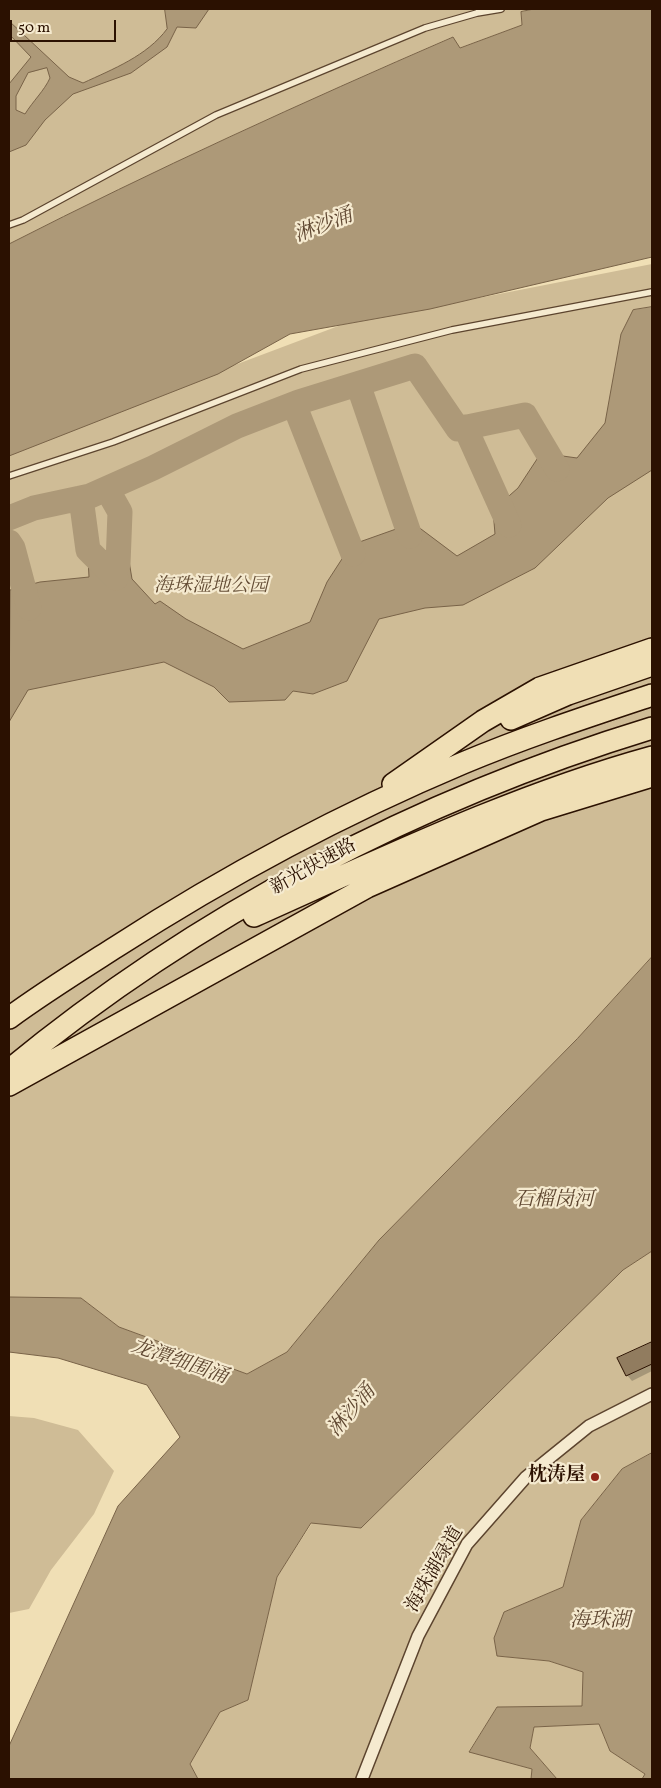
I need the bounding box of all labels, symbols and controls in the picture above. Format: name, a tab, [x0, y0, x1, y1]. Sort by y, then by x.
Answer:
scale bar	[12, 10, 119, 42]
text: 50 m	[18, 18, 50, 39]
water label: 淋沙涌	[292, 205, 356, 249]
park label: 海珠湿地公园	[154, 577, 268, 599]
street label: 新光快速路	[267, 835, 361, 901]
water label: 石榴岗河	[514, 1189, 594, 1213]
water label: 龙潭细围涌	[128, 1335, 230, 1391]
water label: 淋沙涌	[324, 1381, 382, 1443]
place label: 枕涛屋	[528, 1466, 585, 1488]
marker: 枕涛屋	[589, 1471, 601, 1483]
street label: 海珠湖绿道	[402, 1523, 470, 1617]
water label: 海珠湖	[570, 1610, 630, 1634]

